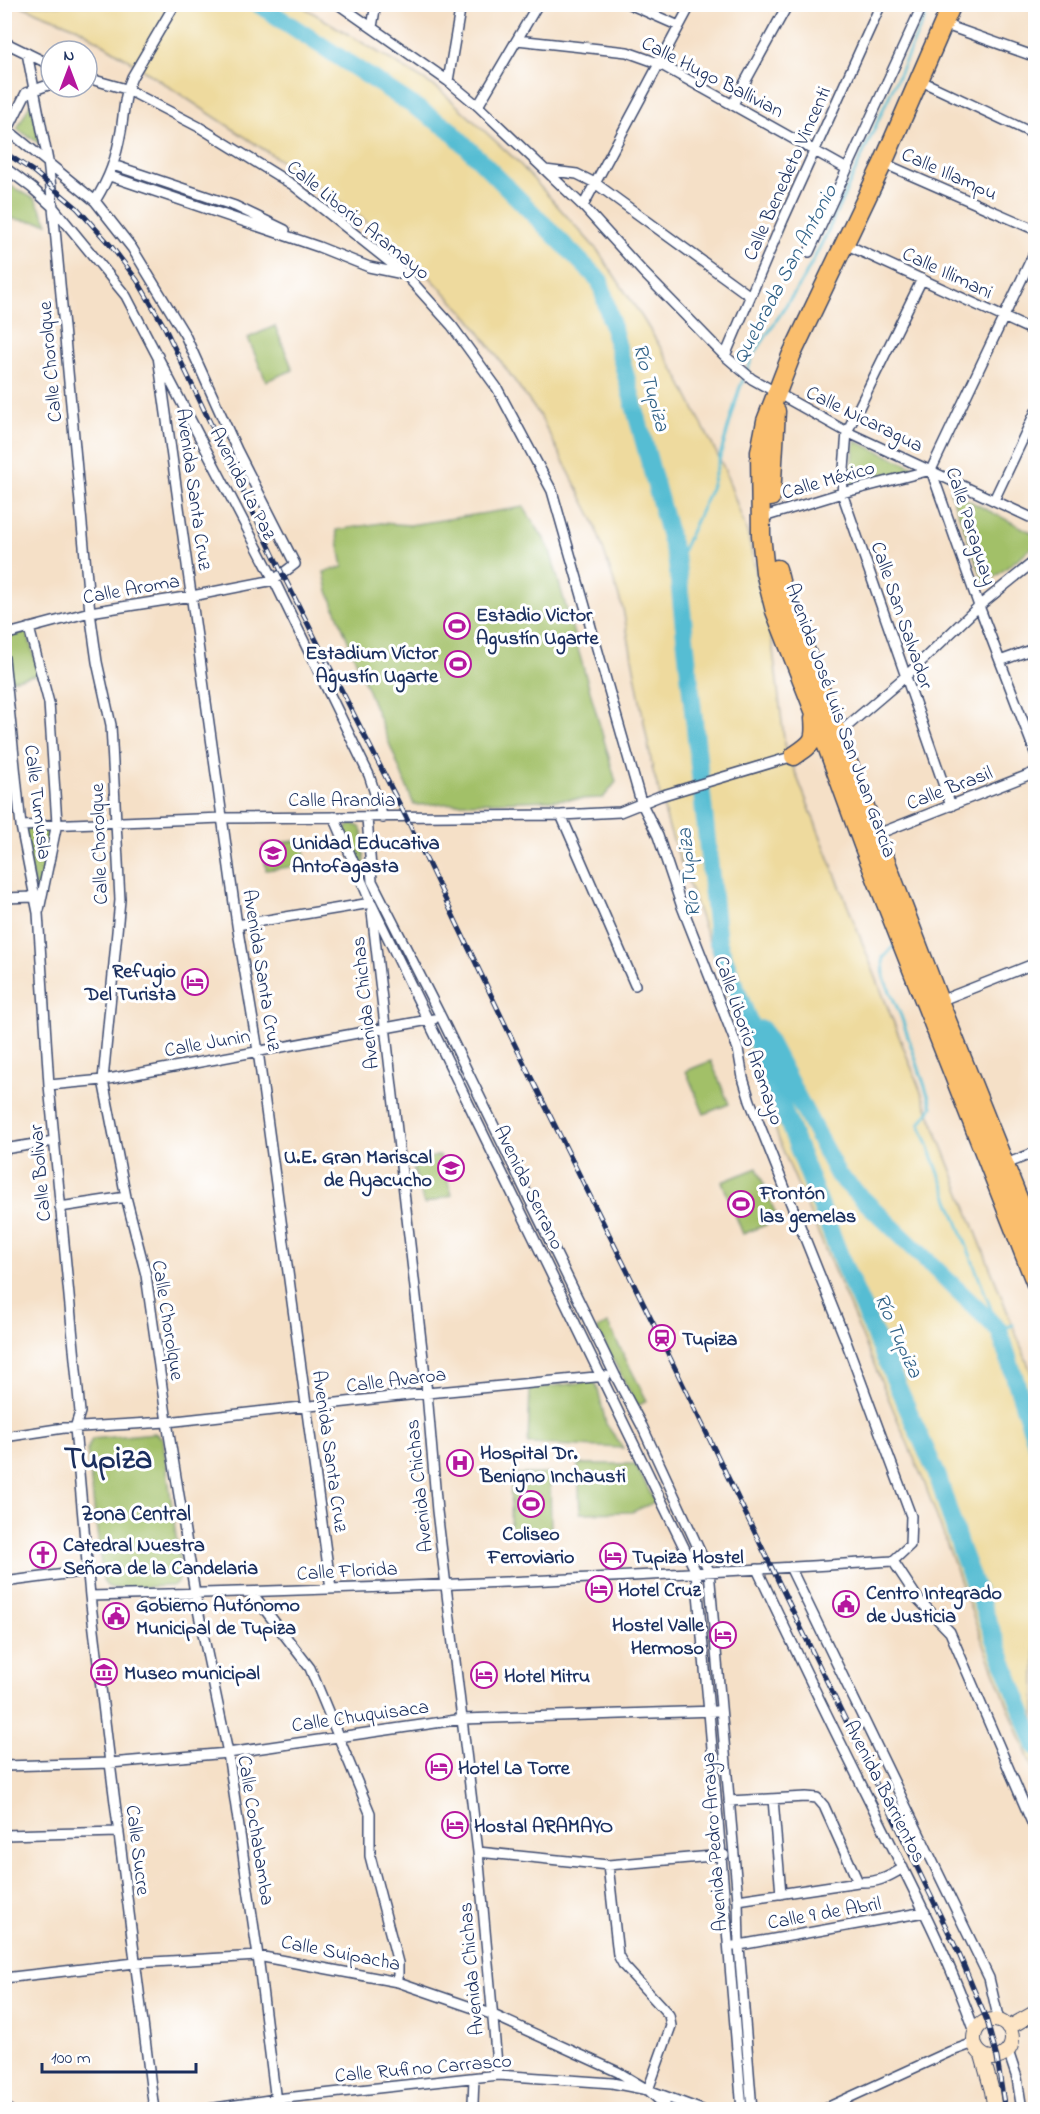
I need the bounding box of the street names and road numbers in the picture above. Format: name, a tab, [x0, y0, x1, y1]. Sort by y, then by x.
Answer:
street label: Calle Hugo Ballivian	[635, 30, 788, 128]
street label: Calle Benedeto Vincenti	[737, 82, 840, 266]
street label: Calle Illampu	[896, 141, 1002, 209]
street label: Calle Liborio Aramayo	[279, 154, 435, 288]
street label: Calle Illimani	[897, 241, 997, 308]
street label: Calle Chorolque	[32, 300, 71, 424]
street label: Calle Nicaragua	[800, 379, 928, 462]
street label: Avenida Santa Cruz	[167, 407, 218, 573]
street label: Avenida La Paz	[201, 423, 283, 546]
street label: Calle México	[779, 454, 879, 508]
street label: Calle Paraguay	[936, 464, 1002, 590]
street label: Calle San Salvador	[862, 538, 940, 694]
street label: Calle Aroma	[81, 568, 182, 613]
street label: Avenida José Luis San Juan García	[776, 580, 903, 862]
street label: Calle Tumusla	[15, 743, 58, 861]
street label: Calle Brasil	[903, 760, 997, 819]
street label: Calle Chorolque	[84, 783, 117, 905]
street label: Calle Arandia	[288, 787, 396, 816]
street label: Avenida Santa Cruz	[233, 888, 288, 1054]
street label: Avenida Chichas	[345, 935, 388, 1071]
street label: Calle Liborio Aramayo	[705, 952, 790, 1129]
street label: Calle Junin	[162, 1023, 253, 1066]
street label: Avenida Serrano	[485, 1121, 570, 1255]
street label: Calle Bolivar	[23, 1122, 60, 1223]
street label: Calle Chorolque	[143, 1258, 190, 1383]
street label: Calle Avaroa	[345, 1361, 448, 1402]
street label: Avenida Santa Cruz	[303, 1369, 354, 1535]
street label: Avenida Chichas	[399, 1418, 442, 1554]
street label: Calle Florida	[296, 1555, 398, 1590]
street label: Calle Chuquisaca	[290, 1693, 431, 1741]
street label: Avenida Barrientos	[835, 1716, 932, 1868]
street label: Avenida Pedro Arraya	[695, 1751, 736, 1932]
street label: Calle Cochabamba	[228, 1753, 281, 1907]
street label: Calle Sucre	[117, 1804, 156, 1897]
street label: Calle 9 de Abril	[765, 1890, 883, 1939]
street label: Avenida Chichas	[452, 1901, 493, 2037]
street label: Calle Suipacha	[278, 1929, 403, 1980]
street label: Calle Rufino Carrasco	[334, 2047, 513, 2092]

